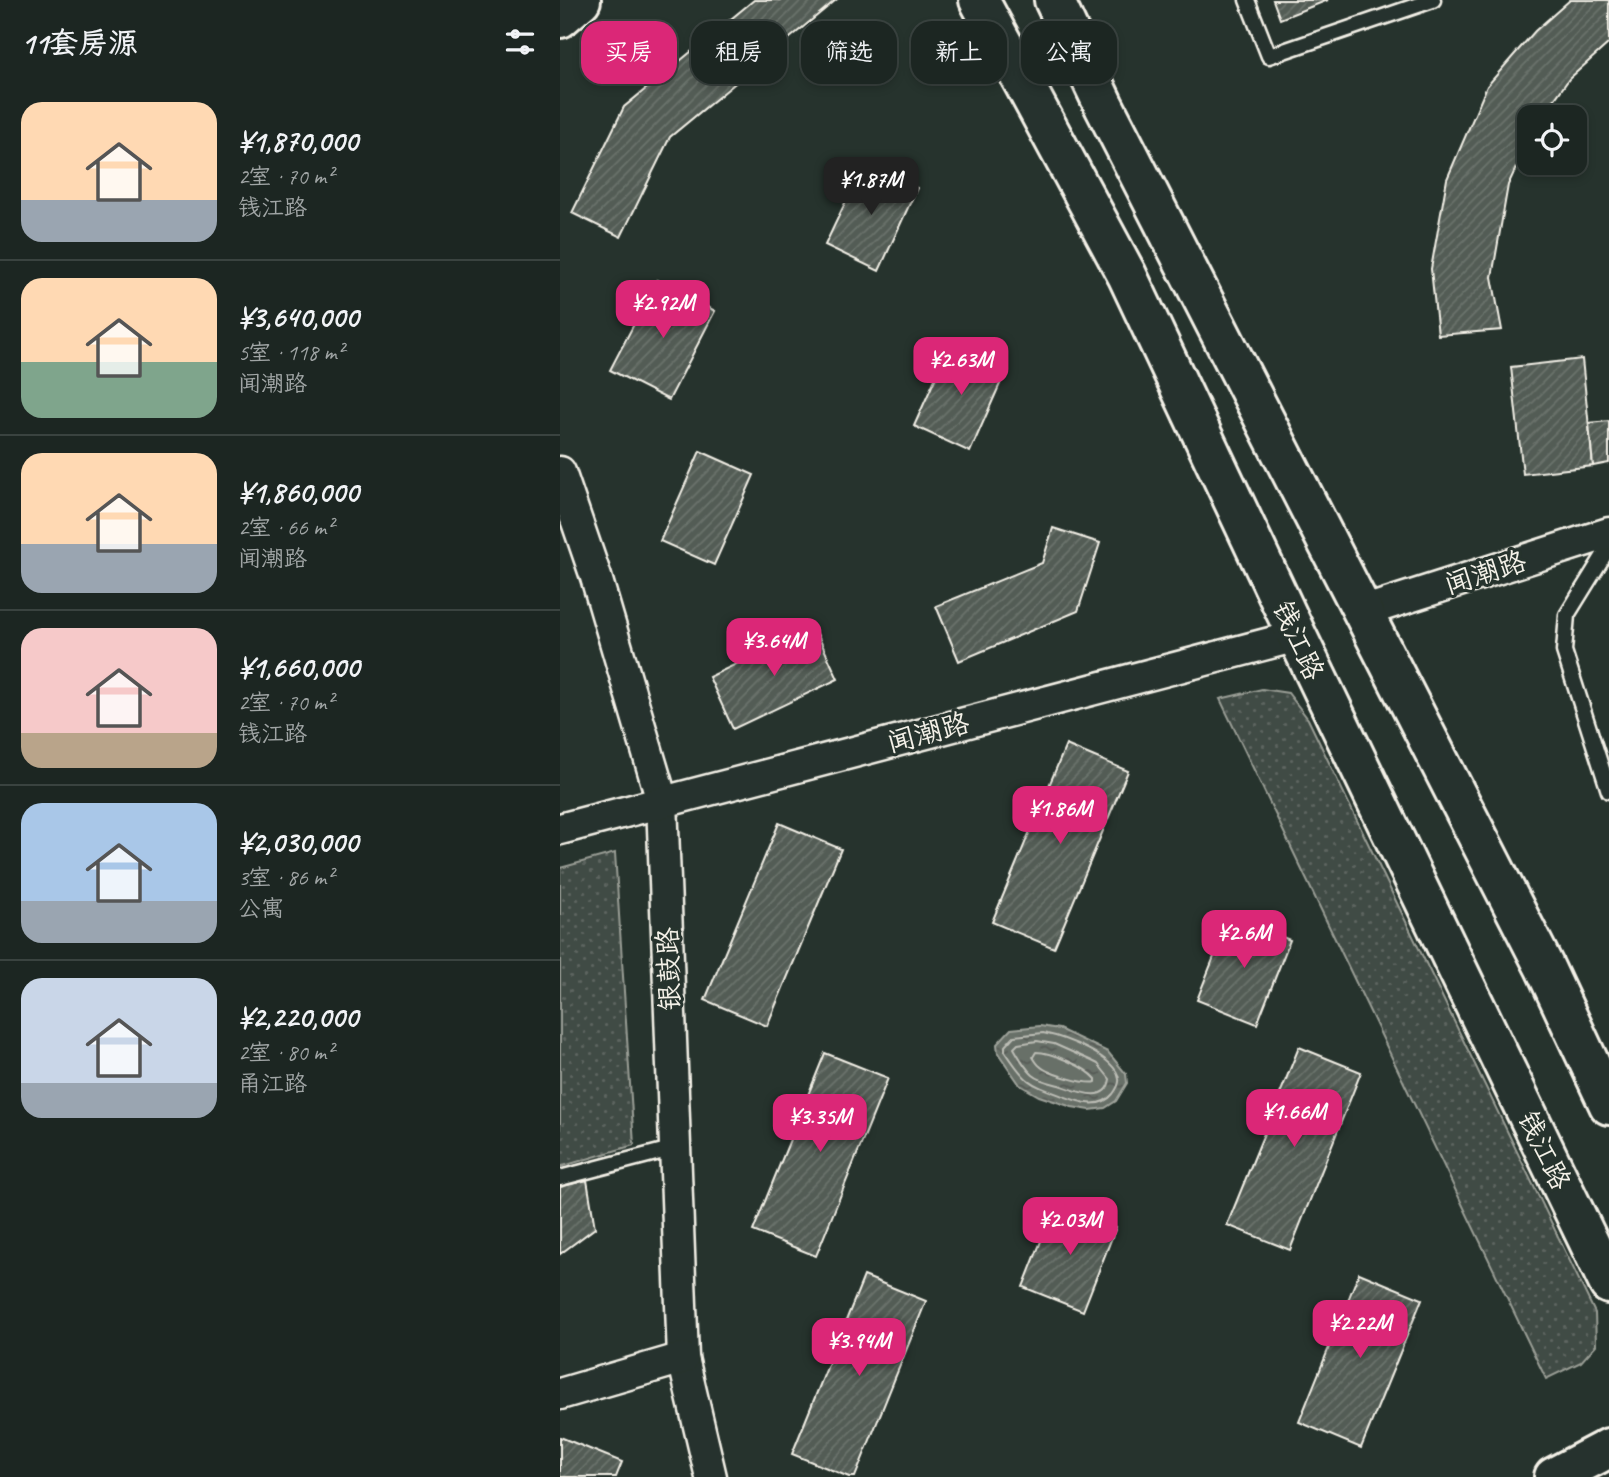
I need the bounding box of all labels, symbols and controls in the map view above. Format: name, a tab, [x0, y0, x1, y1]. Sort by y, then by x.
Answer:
chip: 买房	[581, 21, 677, 84]
chip: 租房	[691, 21, 787, 84]
chip: 筛选	[801, 21, 897, 84]
chip: 新上	[911, 21, 1007, 84]
chip: 公寓	[1021, 21, 1117, 84]
icon: filters	[501, 23, 539, 61]
text: 11套房源	[21, 24, 138, 62]
map controls	[1517, 105, 1587, 175]
button: locate	[1517, 105, 1587, 175]
text: ¥1,870,000	[238, 122, 358, 160]
icon: home	[77, 130, 161, 214]
pin: ¥1.87M	[814, 158, 928, 217]
text: 2室 · 70 m²	[238, 162, 333, 191]
text: ¥1.87M	[840, 165, 902, 194]
text: 钱江路	[238, 193, 307, 222]
pin: ¥2.92M	[606, 280, 720, 340]
text: ¥2.92M	[632, 288, 694, 317]
text: ¥3,640,000	[238, 298, 359, 336]
icon: home	[77, 306, 161, 390]
text: 5室 · 118 m²	[238, 338, 344, 367]
pin: ¥2.63M	[904, 338, 1018, 397]
text: ¥2.63M	[929, 345, 993, 374]
text: 闻潮路	[238, 369, 307, 398]
text: ¥1,860,000	[238, 473, 359, 511]
icon: home	[77, 481, 161, 565]
text: 2室 · 66 m²	[238, 513, 333, 542]
street label: 闻潮路	[1440, 543, 1531, 602]
text: 闻潮路	[238, 544, 307, 573]
street label: 钱江路	[1265, 595, 1332, 686]
pin: ¥3.64M	[717, 618, 831, 678]
text: ¥3.64M	[742, 626, 806, 655]
text: ¥1,660,000	[238, 648, 359, 686]
icon: home	[77, 656, 161, 740]
text: 2室 · 70 m²	[238, 688, 333, 717]
street label: 闻潮路	[883, 705, 973, 760]
text: 钱江路	[238, 719, 307, 748]
pin: ¥1.86M	[1003, 786, 1117, 846]
text: ¥1.86M	[1028, 794, 1092, 823]
text: ¥2,030,000	[238, 823, 358, 861]
icon: home	[77, 831, 161, 915]
text: 3室 · 86 m²	[238, 863, 333, 892]
text: 公寓	[238, 894, 284, 923]
pin: ¥2.6M	[1195, 911, 1293, 970]
text: ¥2.6M	[1218, 918, 1270, 947]
street label: 银鼓路	[650, 926, 687, 1012]
text: ¥2,220,000	[238, 998, 358, 1036]
icon: home	[77, 1006, 161, 1090]
text: 2室 · 80 m²	[238, 1038, 333, 1067]
text: 甬江路	[238, 1069, 307, 1098]
pin: ¥1.66M	[1237, 1090, 1351, 1149]
pin: ¥3.35M	[763, 1094, 877, 1154]
text: ¥1.66M	[1262, 1097, 1326, 1126]
text: ¥3.35M	[789, 1102, 851, 1131]
street label: 钱江路	[1510, 1105, 1579, 1196]
pin: ¥2.03M	[1013, 1198, 1127, 1257]
text: ¥2.03M	[1039, 1205, 1101, 1234]
pin: ¥2.22M	[1303, 1300, 1417, 1360]
text: ¥2.22M	[1329, 1308, 1391, 1337]
pin: ¥3.94M	[802, 1318, 916, 1378]
text: ¥3.94M	[828, 1326, 890, 1355]

